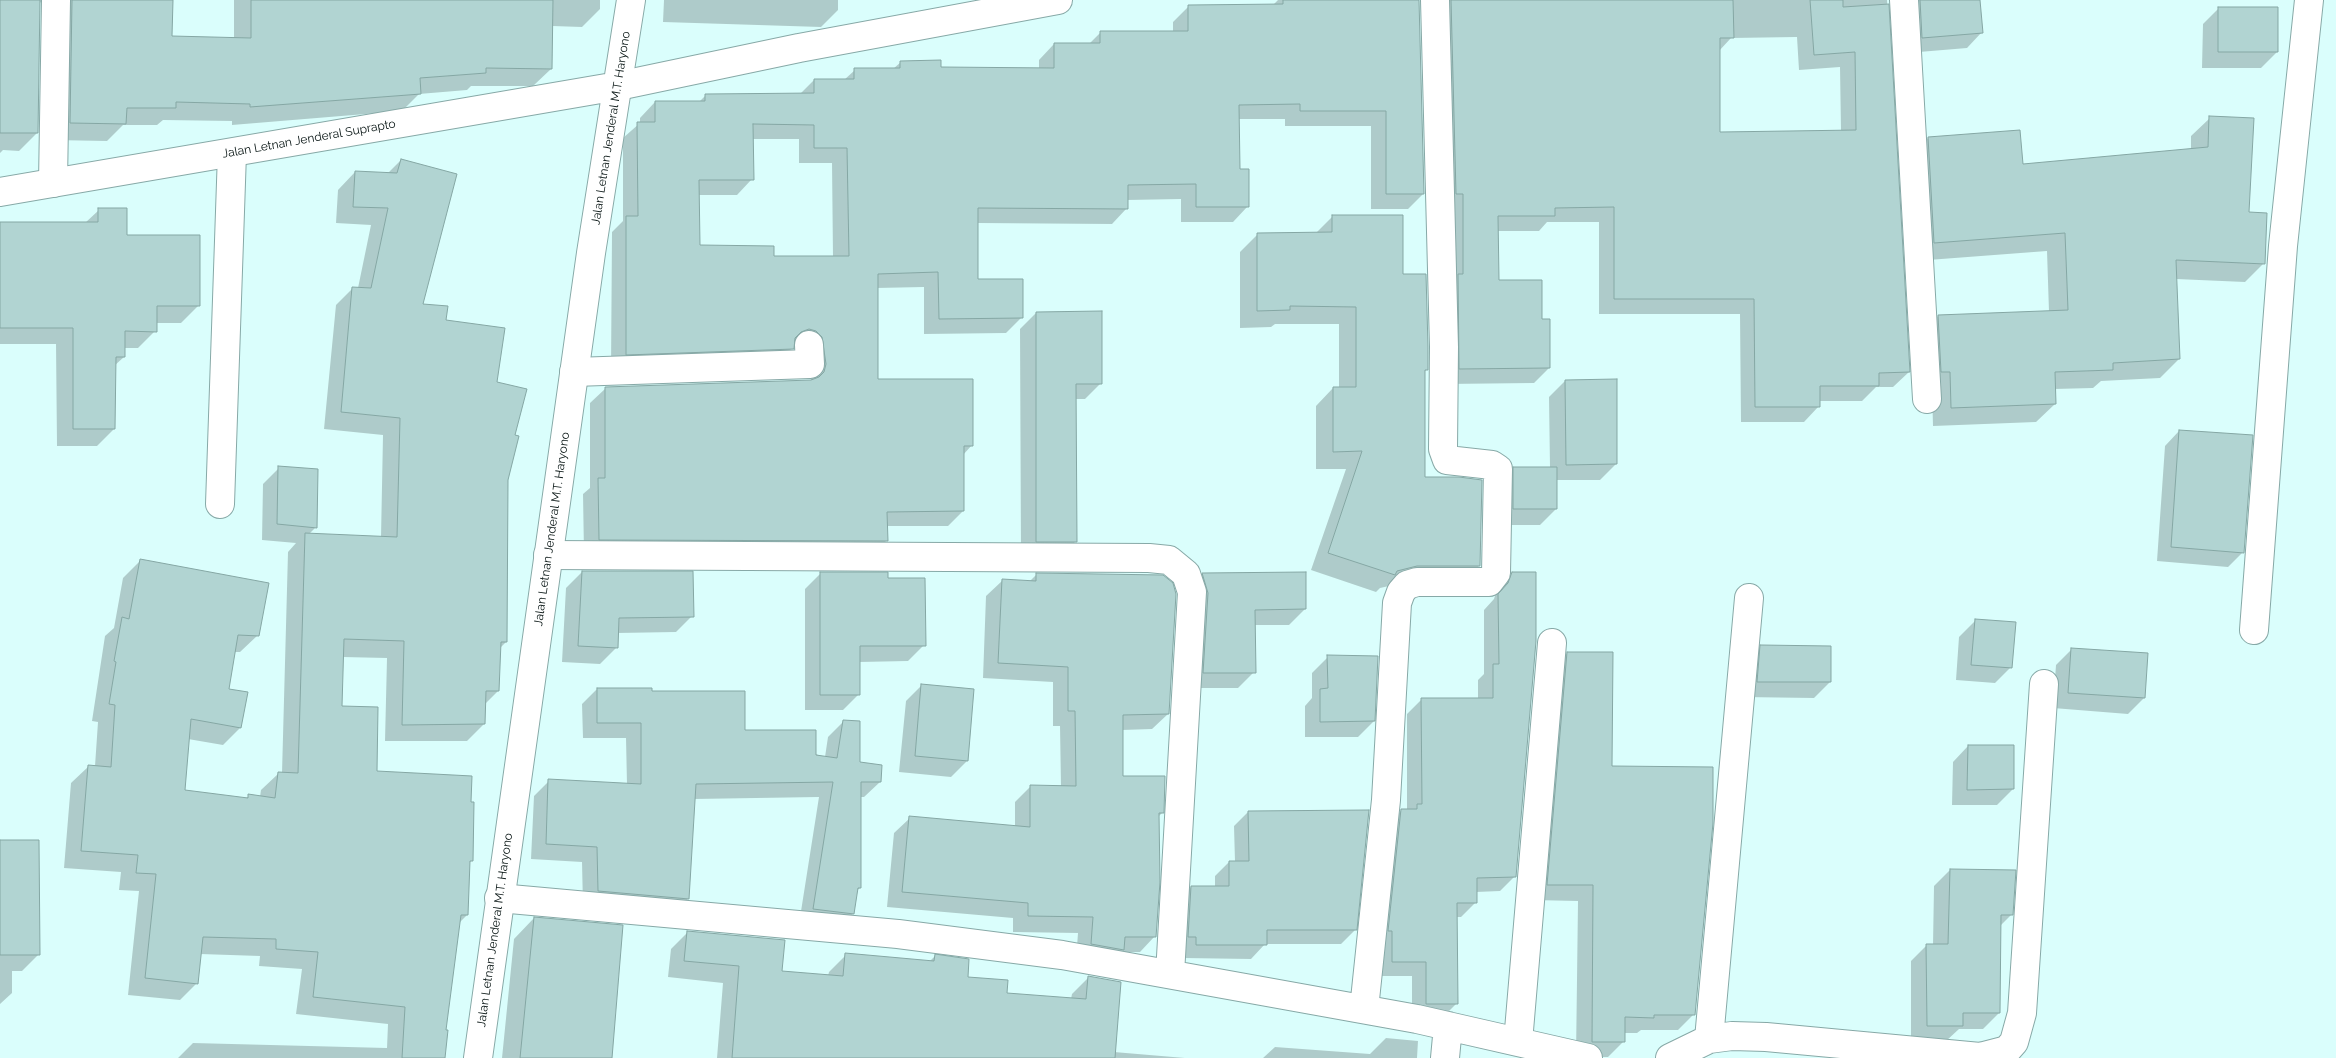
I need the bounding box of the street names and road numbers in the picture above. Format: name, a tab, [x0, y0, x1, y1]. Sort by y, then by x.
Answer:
street label: Jalan Letnan Jenderal M.T. Haryono	[589, 30, 633, 226]
street label: Jalan Letnan Jenderal Suprapto	[221, 117, 397, 161]
street label: Jalan Letnan Jenderal M.T. Haryono	[531, 431, 573, 627]
street label: Jalan Letnan Jenderal M.T. Haryono	[474, 832, 516, 1028]

